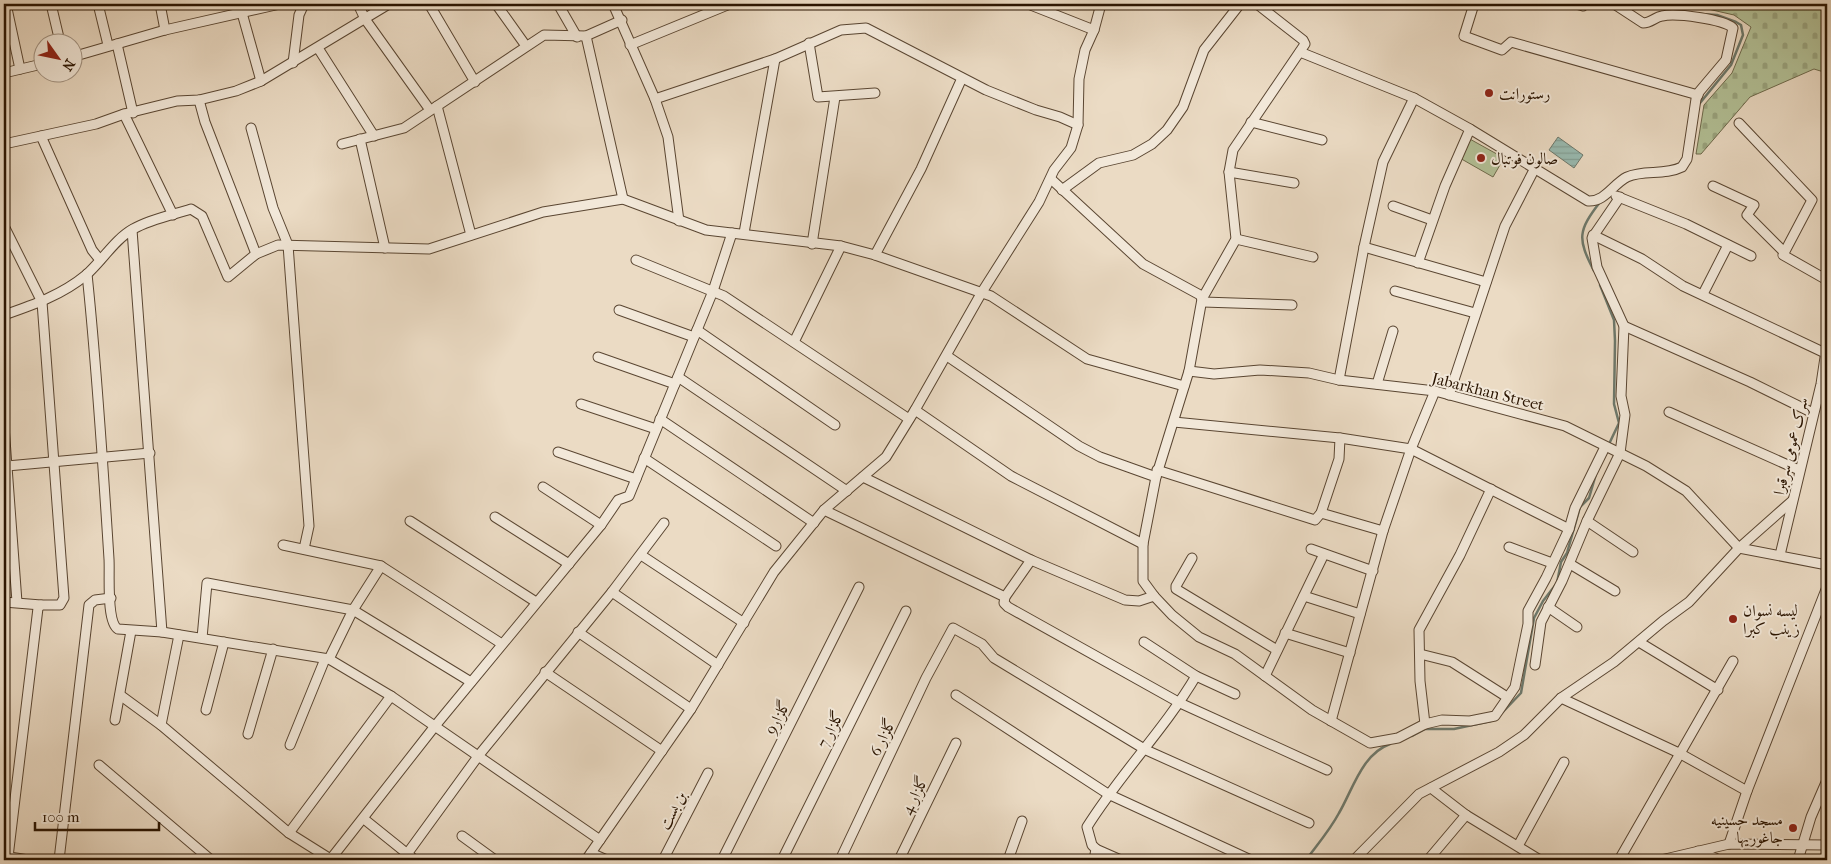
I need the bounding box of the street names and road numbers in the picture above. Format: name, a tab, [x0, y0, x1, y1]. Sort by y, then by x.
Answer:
street label: Jabarkhan Street	[1428, 368, 1546, 415]
street label: سرک عمومی سرقبرا	[1769, 395, 1813, 497]
street label: گلزار9	[761, 697, 795, 738]
street label: گلزار 7	[813, 708, 848, 751]
street label: گلزار 6	[865, 715, 900, 760]
street label: گلزار 4	[897, 773, 933, 818]
street label: بن بست	[655, 788, 691, 833]

